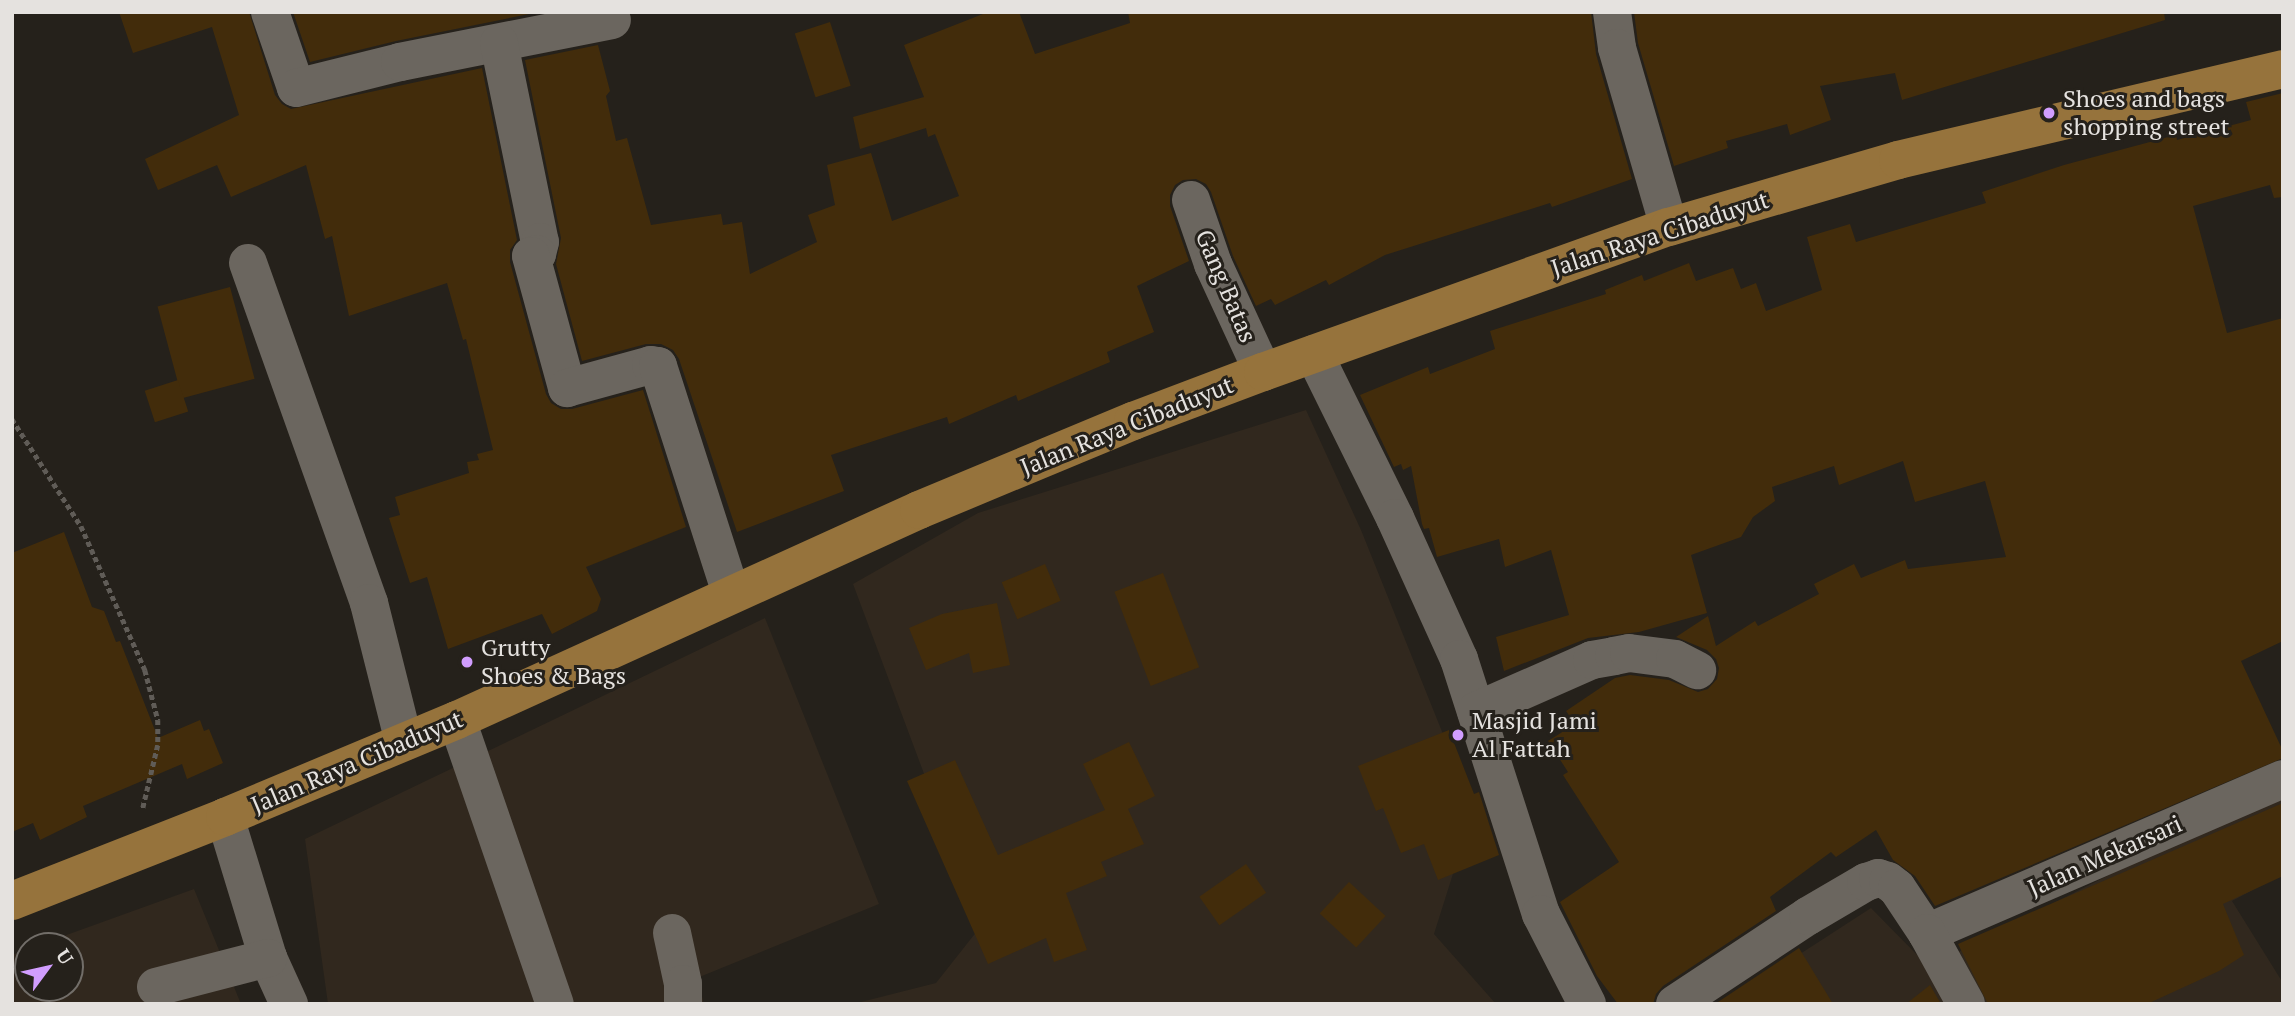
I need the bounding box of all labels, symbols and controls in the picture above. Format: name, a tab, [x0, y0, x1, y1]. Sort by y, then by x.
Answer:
place label: Shoes and bags shopping street	[2063, 85, 2229, 141]
marker: Shoes and bags shopping street	[2041, 105, 2057, 121]
street label: Jalan Raya Cibaduyut	[1548, 185, 1772, 283]
street label: Gang Batas	[1189, 225, 1263, 347]
street label: Jalan Raya Cibaduyut	[1016, 370, 1238, 482]
place label: Grutty Shoes & Bags	[481, 634, 626, 690]
marker: Grutty Shoes & Bags	[459, 654, 475, 670]
street label: Jalan Raya Cibaduyut	[247, 704, 467, 820]
place label: Masjid Jami Al Fattah	[1472, 707, 1597, 763]
marker: Masjid Jami Al Fattah	[1450, 727, 1466, 743]
street label: Jalan Mekarsari	[2024, 809, 2186, 903]
north arrow	[14, 932, 84, 1002]
text: U	[51, 944, 80, 969]

